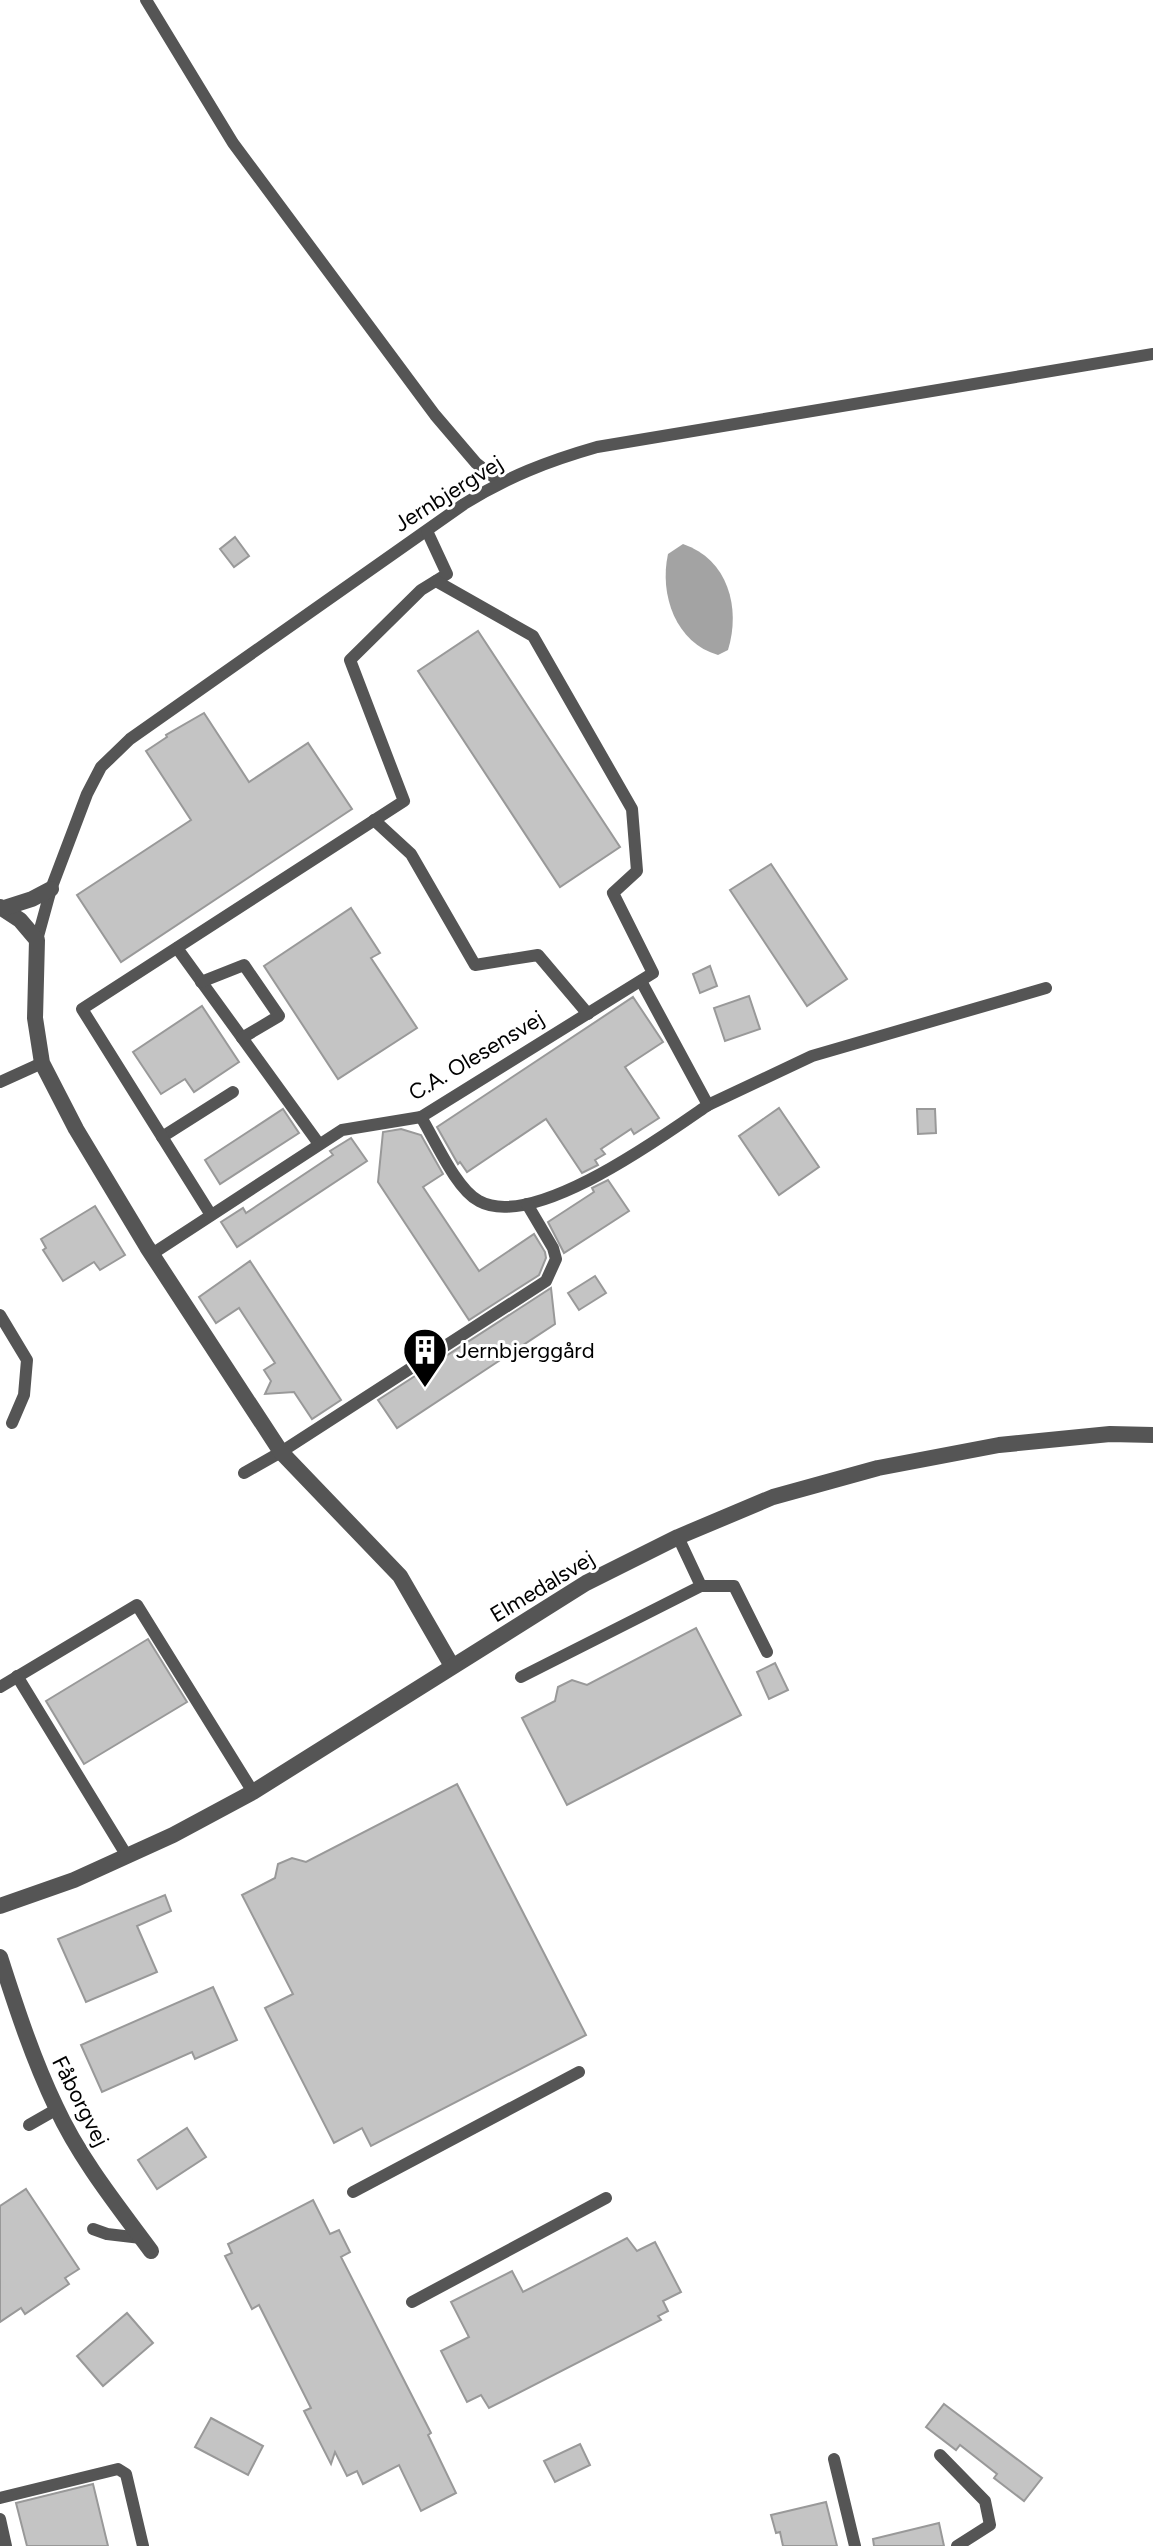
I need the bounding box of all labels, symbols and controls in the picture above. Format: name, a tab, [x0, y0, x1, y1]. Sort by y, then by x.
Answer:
street label: Jernbjergvej	[389, 449, 508, 538]
street label: C.A. Olesensvej	[404, 1004, 549, 1106]
building icon: Jernbjerggård	[401, 1326, 449, 1389]
place label: Jernbjerggård	[456, 1337, 595, 1364]
street label: Elmedalsvej	[485, 1545, 599, 1628]
street label: Fåborgvej	[46, 2051, 115, 2151]

